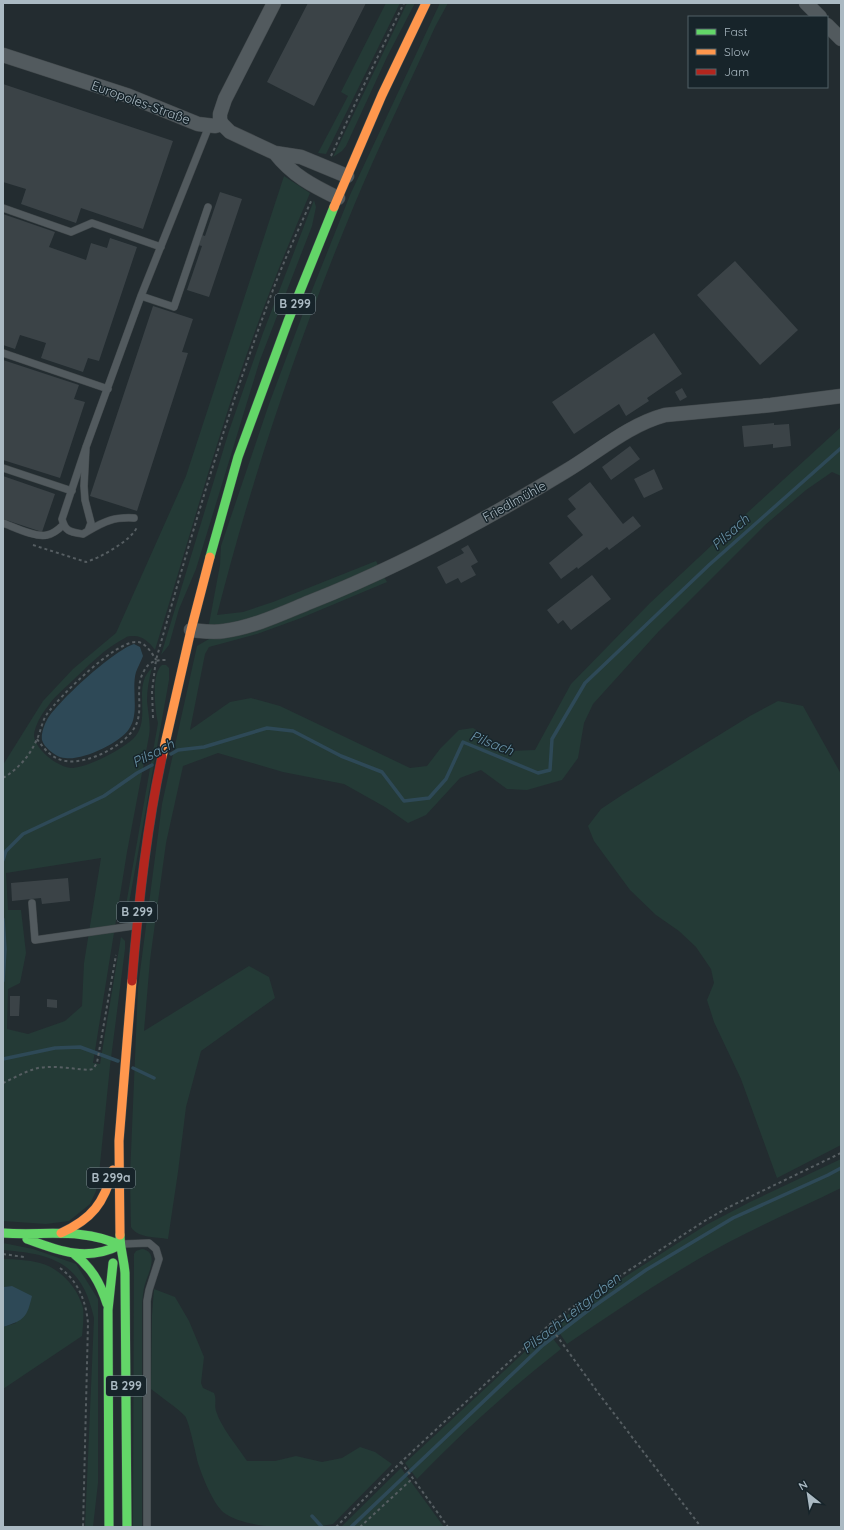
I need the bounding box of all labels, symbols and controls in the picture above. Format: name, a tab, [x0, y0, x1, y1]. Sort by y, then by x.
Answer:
legend	[688, 16, 828, 88]
text: Fast	[724, 24, 748, 39]
text: Slow	[724, 44, 750, 59]
text: Jam	[724, 64, 749, 79]
street label: Europoles-Straße	[89, 77, 193, 127]
road number: B 299	[275, 294, 315, 314]
street label: Friedlmühle	[479, 477, 549, 525]
water label: Pilsach	[707, 510, 753, 554]
water label: Pilsach	[468, 727, 517, 760]
water label: Pilsach	[129, 734, 178, 771]
road number: B 299	[117, 902, 157, 922]
road number: B 299a	[87, 1168, 135, 1188]
water label: Pilsach-Leitgraben	[518, 1268, 625, 1357]
road number: B 299	[106, 1376, 146, 1396]
north arrow	[788, 1474, 828, 1514]
text: N	[796, 1477, 810, 1493]

